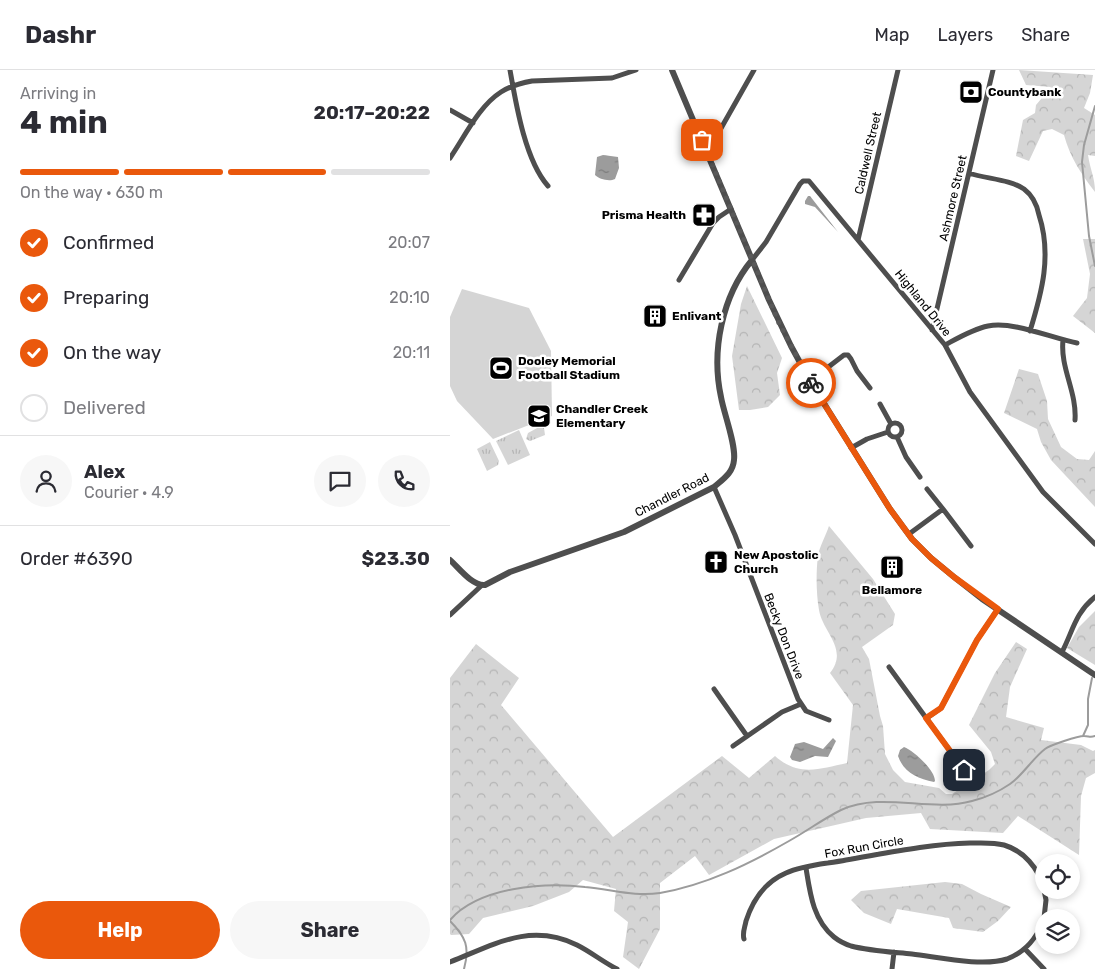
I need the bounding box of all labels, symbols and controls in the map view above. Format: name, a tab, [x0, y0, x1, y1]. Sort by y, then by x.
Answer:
text: Dashr	[25, 21, 96, 49]
text: Map	[875, 24, 910, 46]
text: Layers	[938, 24, 993, 46]
text: Share	[1021, 24, 1070, 46]
bank icon: Countybank	[958, 79, 984, 105]
text: Arriving in	[20, 84, 96, 103]
place label: Countybank	[988, 85, 1061, 99]
text: 20:17–20:22	[314, 101, 430, 124]
text: 4 min	[20, 103, 108, 141]
street label: Caldwell Street	[852, 110, 884, 196]
pin	[681, 119, 723, 161]
icon: bag	[688, 126, 716, 154]
street label: Ashmore Street	[936, 153, 970, 242]
text: On the way · 630 m	[20, 183, 163, 202]
pharmacy icon: Prisma Health	[691, 202, 717, 228]
place label: Prisma Health	[602, 208, 686, 222]
icon: check	[20, 229, 48, 257]
text: Confirmed	[63, 231, 154, 254]
text: 20:07	[388, 233, 430, 252]
street label: Highland Drive	[892, 267, 954, 339]
icon: check	[20, 284, 48, 312]
text: Preparing	[63, 286, 149, 309]
text: 20:10	[389, 288, 430, 307]
building icon: Enlivant	[642, 303, 668, 329]
place label: Enlivant	[672, 309, 722, 323]
icon: check	[20, 339, 48, 367]
text: On the way	[63, 341, 161, 364]
text: 20:11	[393, 343, 430, 362]
place label: Dooley Memorial Football Stadium	[518, 354, 620, 382]
sports icon: Dooley Memorial Football Stadium	[488, 355, 514, 381]
courier	[786, 358, 836, 408]
icon: bike	[797, 369, 825, 397]
text: Delivered	[63, 396, 146, 419]
place label: Chandler Creek Elementary	[556, 402, 648, 430]
school or university icon: Chandler Creek Elementary	[526, 403, 552, 429]
button: person	[20, 455, 72, 507]
button: chat	[314, 455, 366, 507]
button: phone	[378, 455, 430, 507]
text: Alex	[84, 460, 125, 483]
street label: Chandler Road	[632, 470, 712, 520]
text: Courier · 4.9	[84, 483, 174, 502]
text: Order #6390	[20, 547, 133, 570]
text: $23.30	[362, 547, 430, 570]
place label: New Apostolic Church	[734, 548, 819, 576]
church icon: New Apostolic Church	[703, 549, 729, 575]
building icon: Bellamore	[879, 554, 905, 580]
place label: Bellamore	[862, 583, 922, 597]
street label: Becky Don Drive	[761, 591, 807, 681]
pin	[943, 749, 985, 791]
icon: home	[950, 756, 978, 784]
street label: Fox Run Circle	[823, 833, 905, 861]
map controls	[1035, 854, 1080, 954]
button: locate	[1035, 854, 1080, 899]
button: Help	[20, 901, 220, 959]
button: Share	[230, 901, 430, 959]
button: layers	[1035, 909, 1080, 954]

